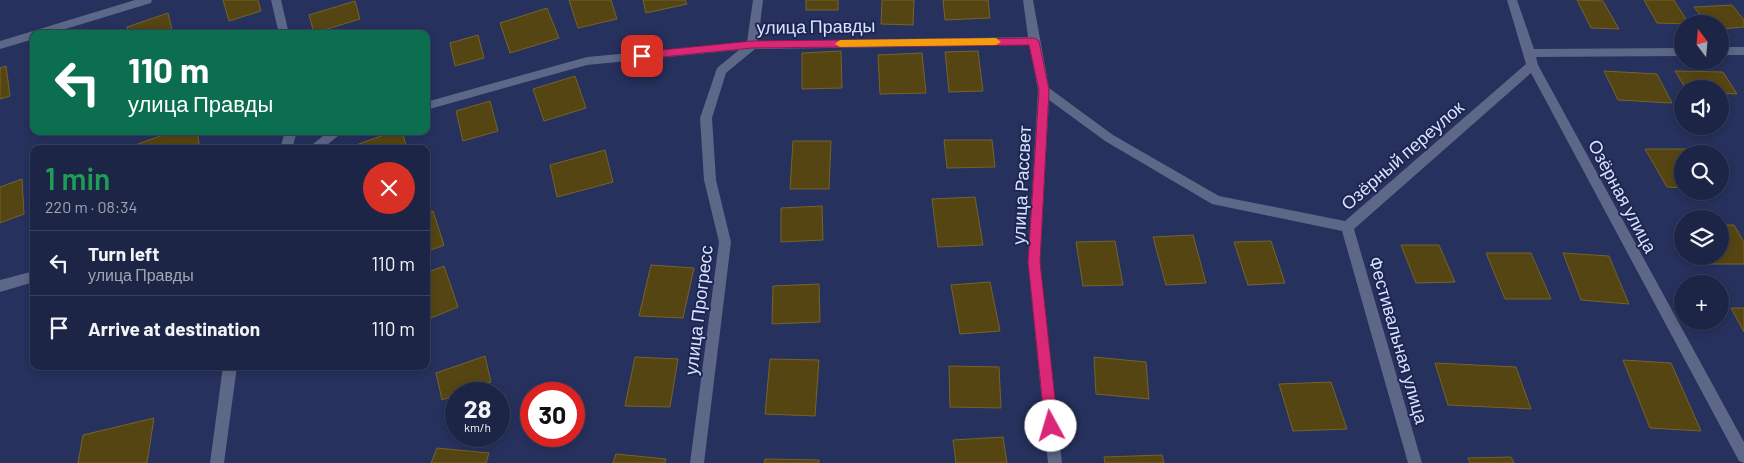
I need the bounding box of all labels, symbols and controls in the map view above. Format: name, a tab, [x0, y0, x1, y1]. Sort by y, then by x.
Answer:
street label: улица Правды	[756, 14, 876, 38]
north arrow	[1674, 15, 1729, 70]
map controls	[1674, 15, 1729, 330]
pin	[621, 35, 663, 77]
icon: arrive	[628, 42, 656, 70]
text: 110 m	[128, 48, 209, 90]
icon: left	[45, 50, 110, 115]
button: sound	[1674, 80, 1729, 135]
text: улица Правды	[128, 90, 273, 116]
street label: Озёрный переулок	[1336, 96, 1468, 214]
street label: улица Рассвет	[1007, 125, 1035, 245]
street label: Озёрная улица	[1584, 136, 1663, 257]
button: search	[1674, 145, 1729, 200]
text: 1 min	[45, 160, 110, 196]
button: close	[363, 162, 415, 214]
text: 220 m · 08:34	[45, 197, 137, 216]
button: layers	[1674, 210, 1729, 265]
text: Turn left	[88, 242, 159, 265]
street label: улица Прогресс	[679, 244, 717, 376]
icon: left	[45, 249, 73, 277]
text: 110 m	[371, 252, 415, 275]
street label: Фестивальная улица	[1365, 254, 1434, 427]
text: улица Правды	[88, 265, 194, 284]
button: +	[1674, 275, 1729, 330]
icon: arrive	[45, 314, 73, 342]
text: Arrive at destination	[88, 317, 260, 340]
text: 110 m	[371, 317, 415, 340]
speed limit sign: 30	[520, 382, 585, 447]
text: 28	[464, 393, 491, 423]
position arrow	[1024, 399, 1076, 451]
text: km/h	[464, 420, 491, 434]

